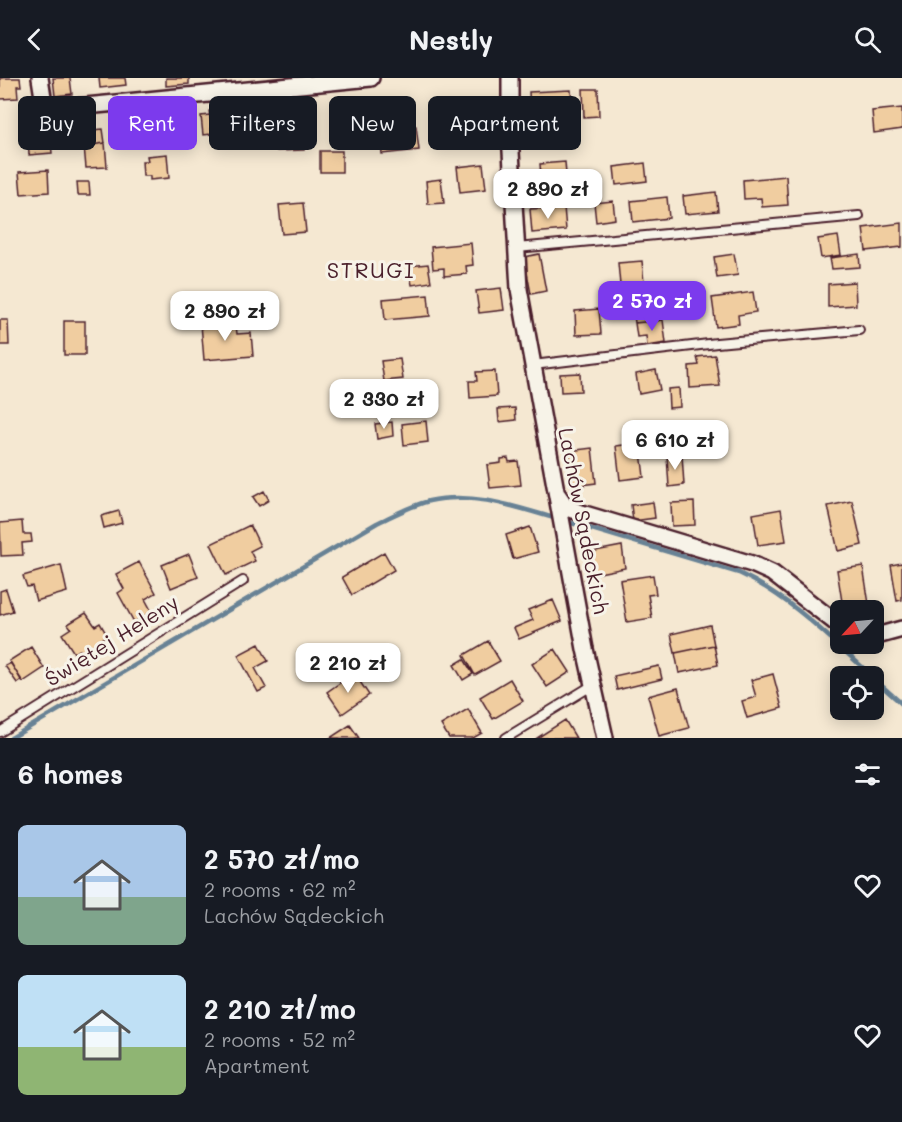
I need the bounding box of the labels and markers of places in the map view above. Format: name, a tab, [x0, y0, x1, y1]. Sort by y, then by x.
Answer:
pin: 2 890 zł	[486, 169, 610, 220]
pin: 2 570 zł	[590, 281, 714, 332]
pin: 2 890 zł	[163, 291, 287, 342]
pin: 2 330 zł	[322, 379, 446, 430]
pin: 6 610 zł	[613, 420, 737, 471]
pin: 2 210 zł	[286, 643, 410, 694]

